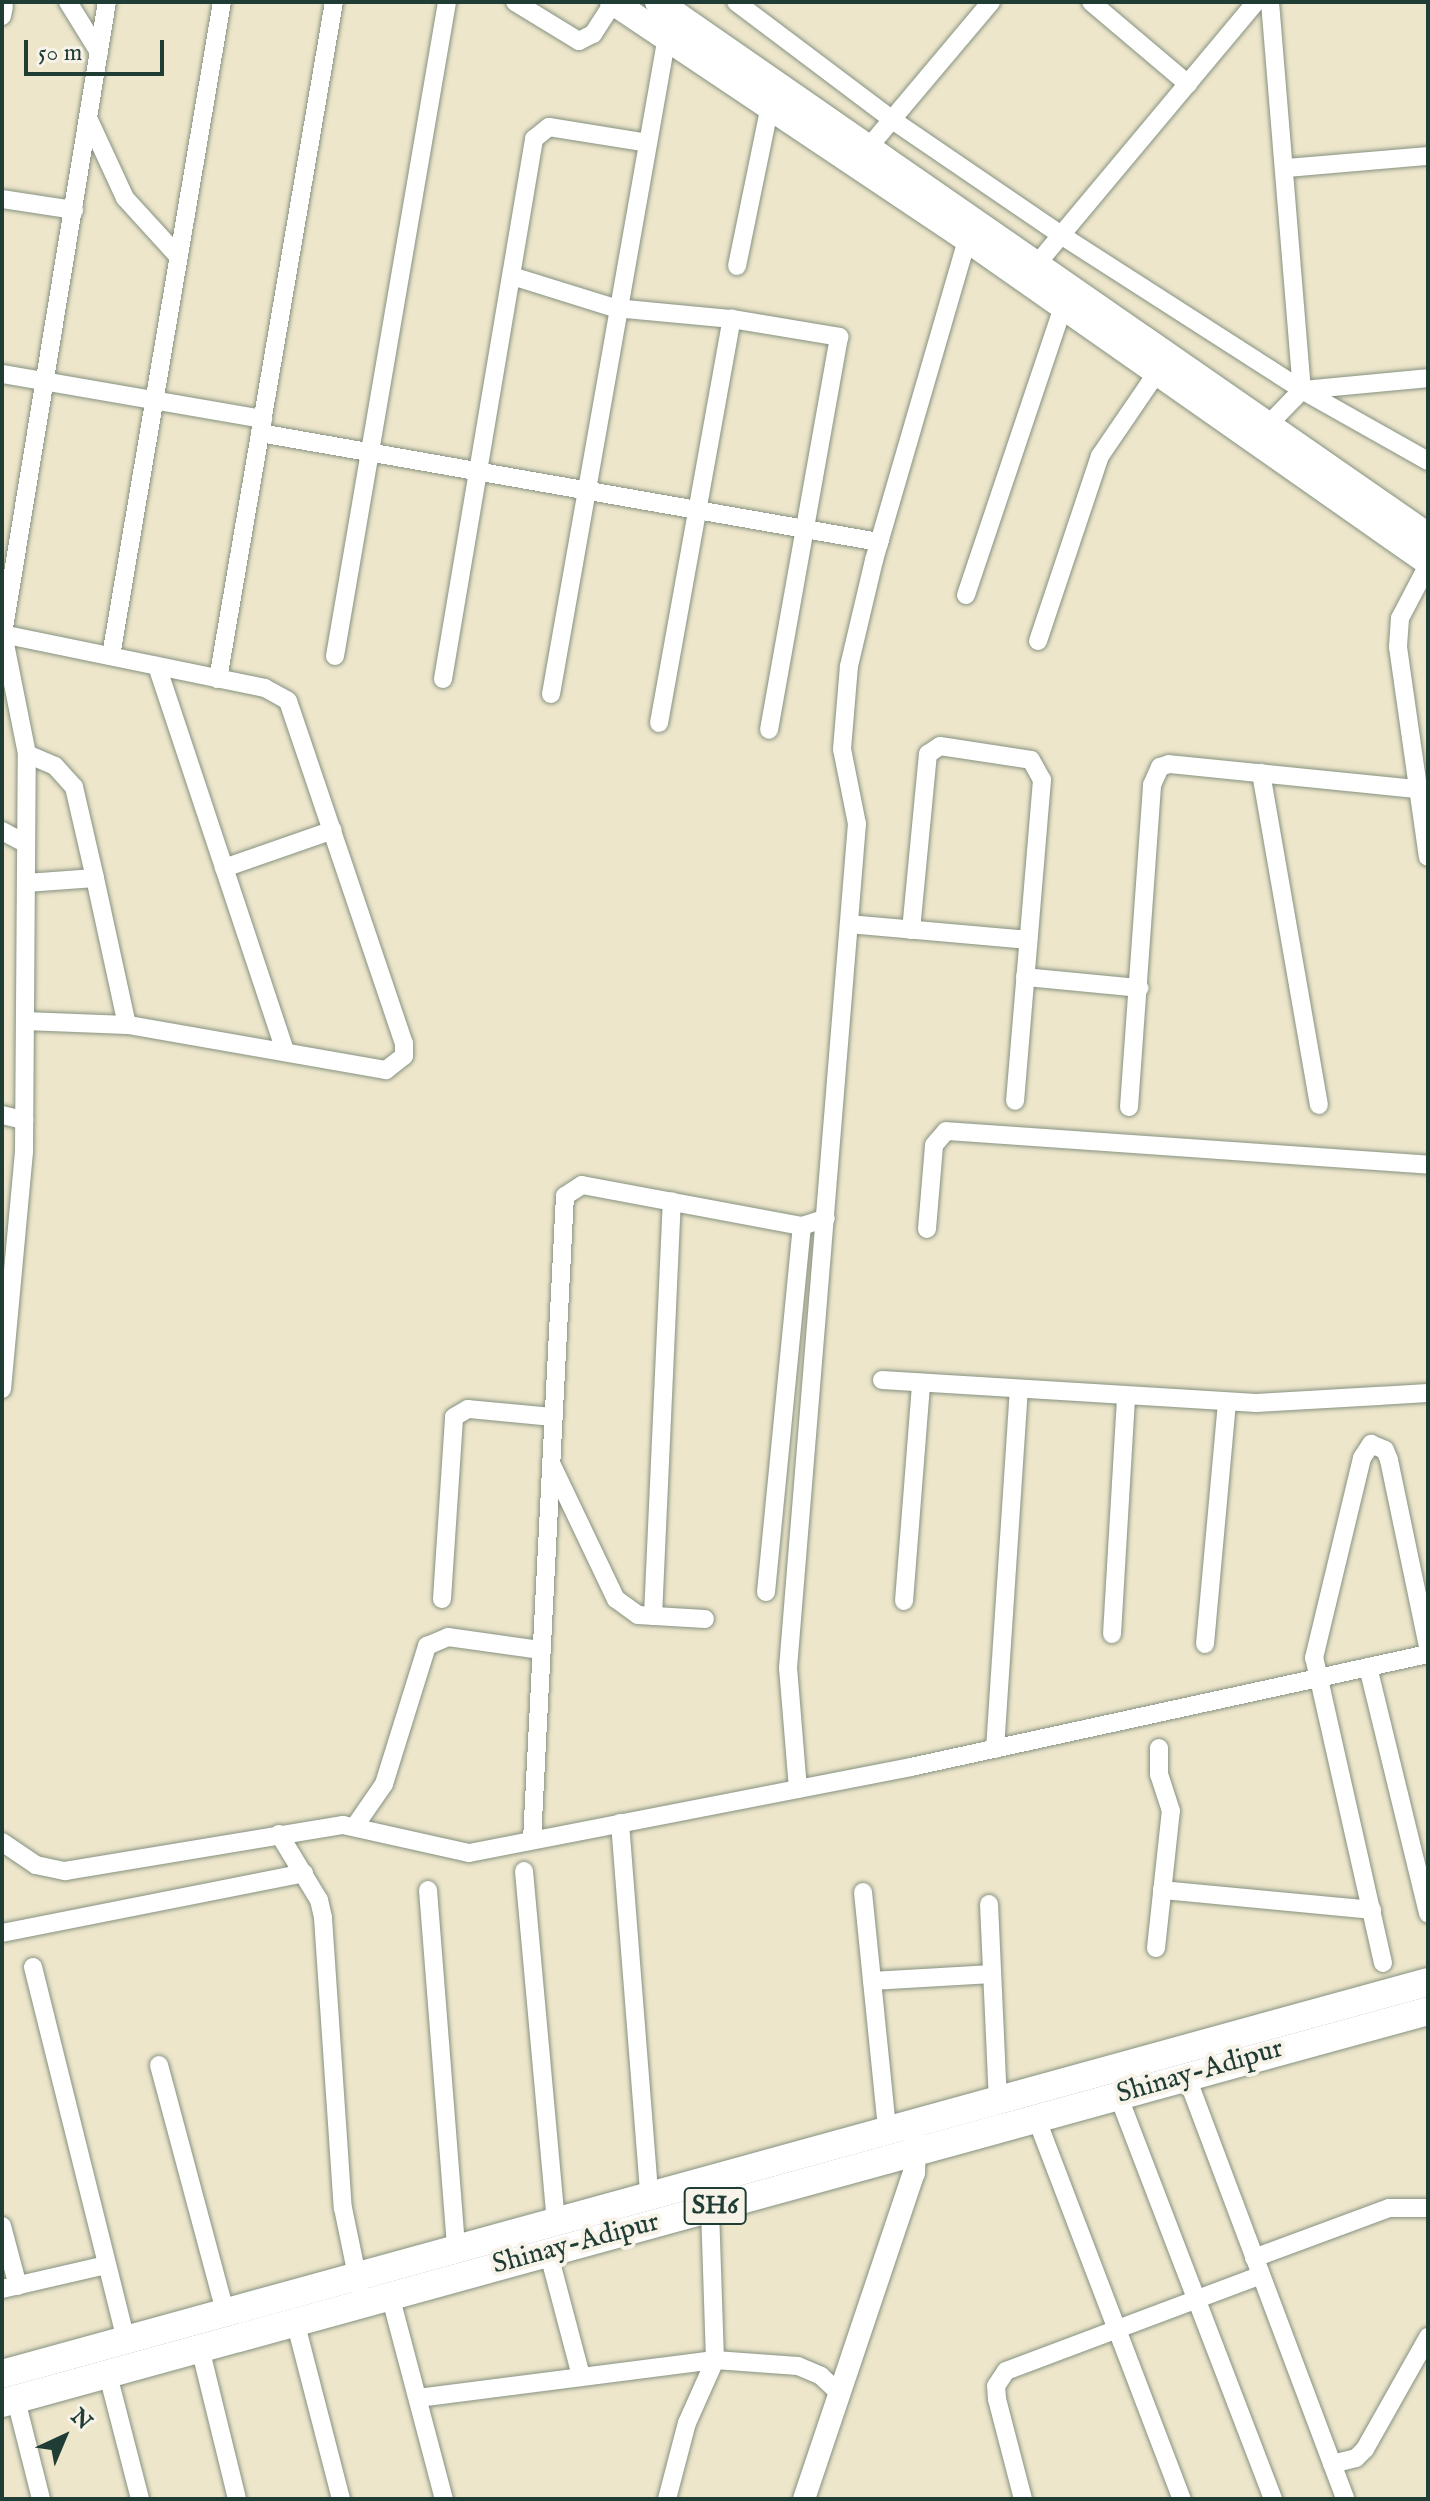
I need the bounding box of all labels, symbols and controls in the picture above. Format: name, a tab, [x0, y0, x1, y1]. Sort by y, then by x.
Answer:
scale bar	[28, 24, 168, 74]
text: 50 m	[38, 38, 82, 69]
street label: Shinay-Adipur	[1113, 2032, 1287, 2112]
road number: SH6	[683, 2184, 747, 2228]
street label: Shinay-Adipur	[489, 2206, 663, 2282]
north arrow	[24, 2397, 104, 2477]
text: N	[64, 2403, 97, 2436]

